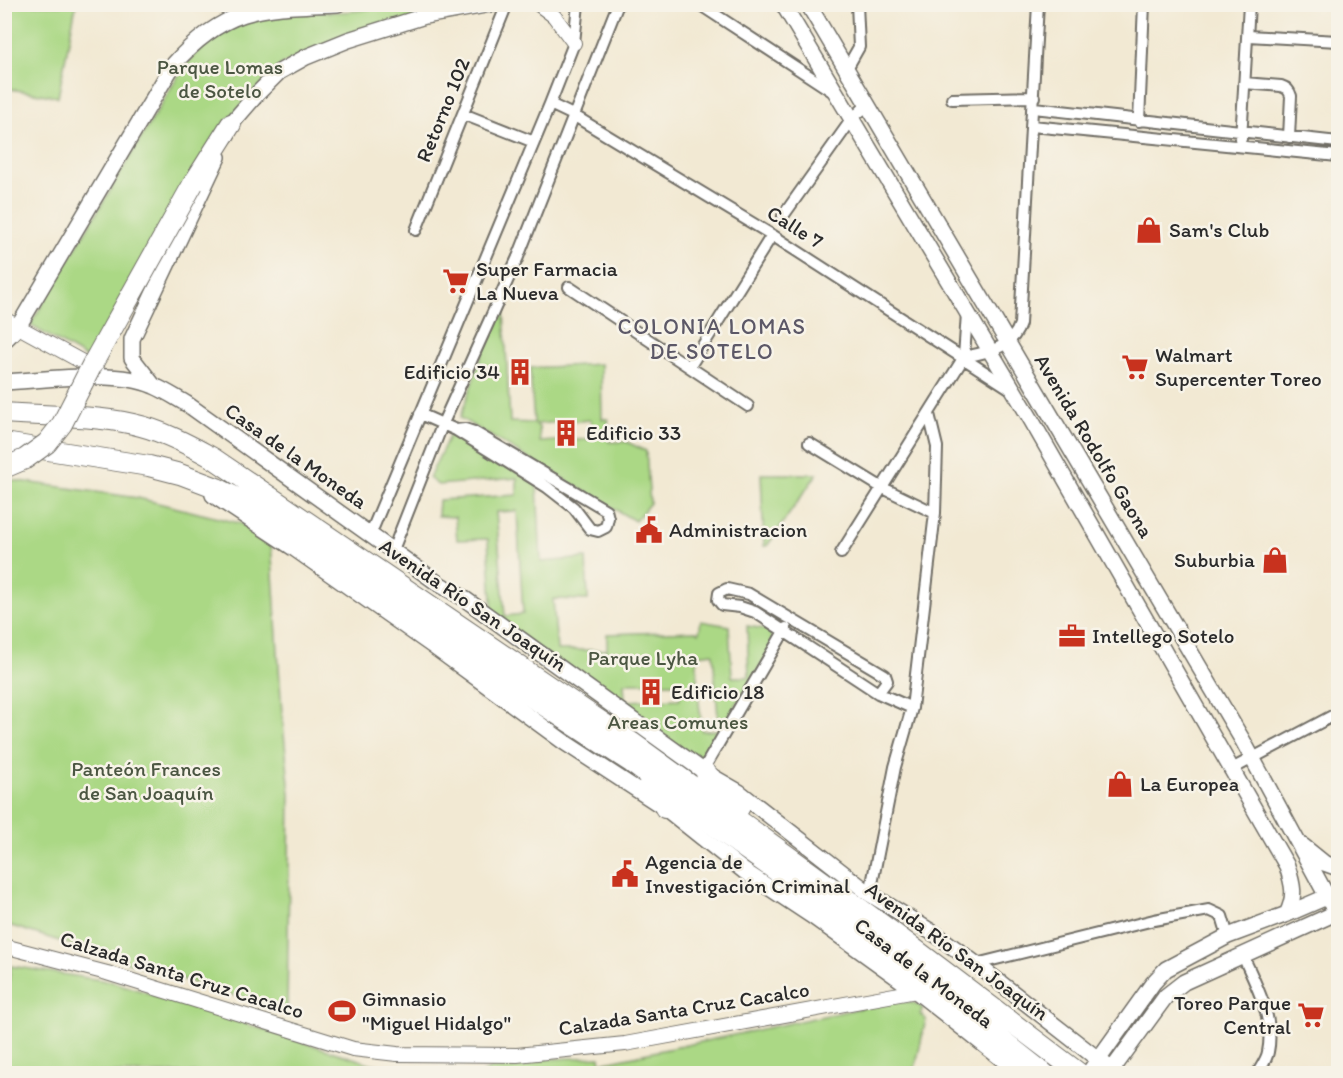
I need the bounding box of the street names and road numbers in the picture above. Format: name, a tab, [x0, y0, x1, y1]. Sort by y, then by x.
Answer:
street label: Retorno 102	[410, 54, 475, 166]
street label: Calle 7	[763, 200, 828, 253]
street label: Avenida Rodolfo Gaona	[1030, 349, 1159, 542]
street label: Casa de la Moneda	[220, 397, 372, 514]
street label: Avenida Río San Joaquín	[375, 533, 572, 677]
street label: Avenida Río San Joaquín	[861, 876, 1054, 1025]
street label: Casa de la Moneda	[850, 912, 999, 1033]
street label: Calzada Santa Cruz Cacalco	[57, 925, 307, 1024]
street label: Calzada Santa Cruz Cacalco	[557, 976, 811, 1041]

